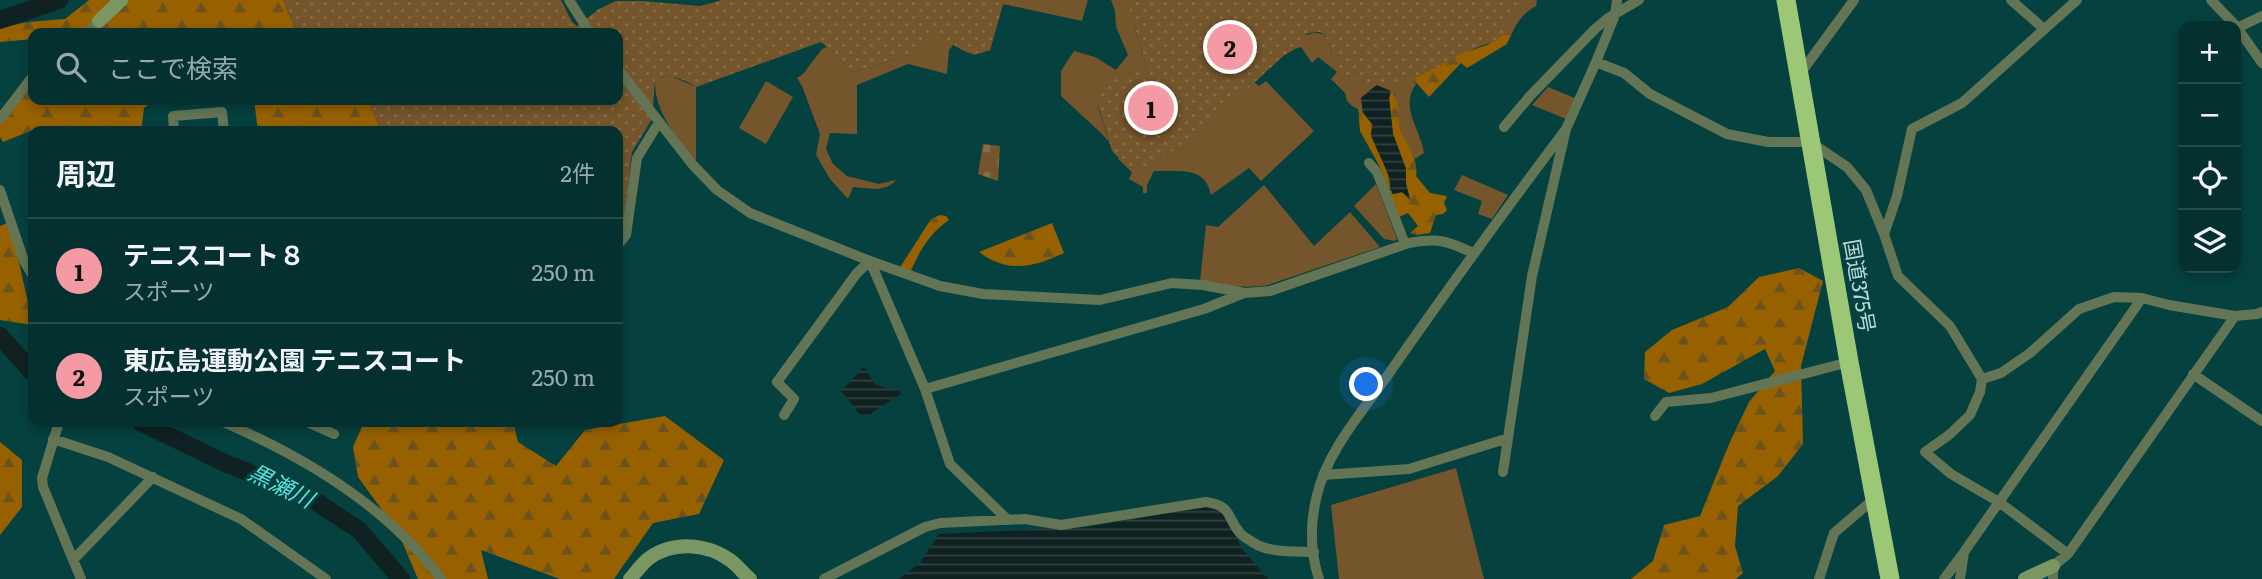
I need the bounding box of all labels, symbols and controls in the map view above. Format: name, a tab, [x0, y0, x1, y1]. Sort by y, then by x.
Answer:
pin: 2	[1207, 21, 1253, 73]
map controls	[2178, 21, 2241, 273]
button: +	[2178, 21, 2241, 84]
search box	[28, 28, 623, 105]
text: ここで検索	[108, 47, 238, 86]
icon: search	[52, 48, 90, 86]
pin: 1	[1128, 82, 1174, 134]
button: −	[2178, 84, 2241, 147]
button: locate	[2178, 147, 2241, 210]
text: 周辺	[56, 150, 116, 194]
text: 2件	[560, 155, 595, 189]
button: layers	[2178, 210, 2241, 273]
text: テニスコート８	[123, 234, 305, 273]
street label: 国道375号	[1838, 236, 1885, 335]
text: 1	[74, 254, 84, 288]
text: 250 m	[531, 254, 595, 288]
text: スポーツ	[123, 273, 215, 307]
text: 東広島運動公園 テニスコート	[123, 339, 466, 378]
text: 2	[73, 359, 85, 393]
text: 250 m	[531, 359, 595, 393]
your location	[1349, 367, 1383, 401]
text: スポーツ	[123, 378, 215, 412]
water label: 黒瀬川	[243, 454, 323, 516]

